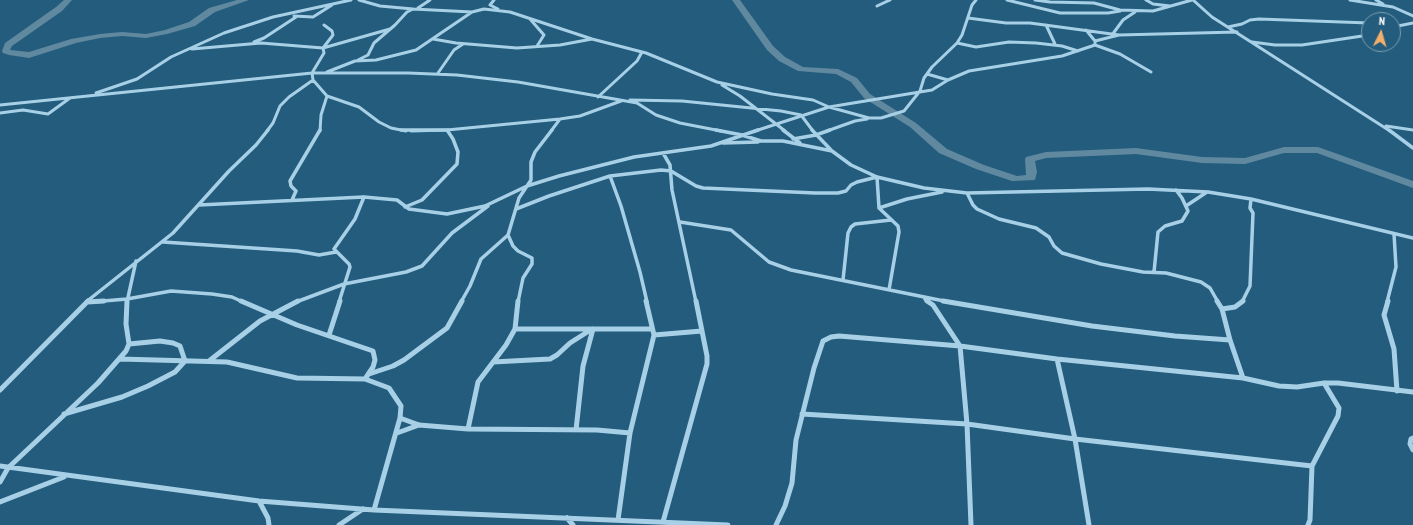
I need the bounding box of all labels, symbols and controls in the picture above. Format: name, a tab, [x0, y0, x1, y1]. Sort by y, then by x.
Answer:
north arrow	[1361, 12, 1401, 52]
text: N	[1378, 14, 1386, 28]

